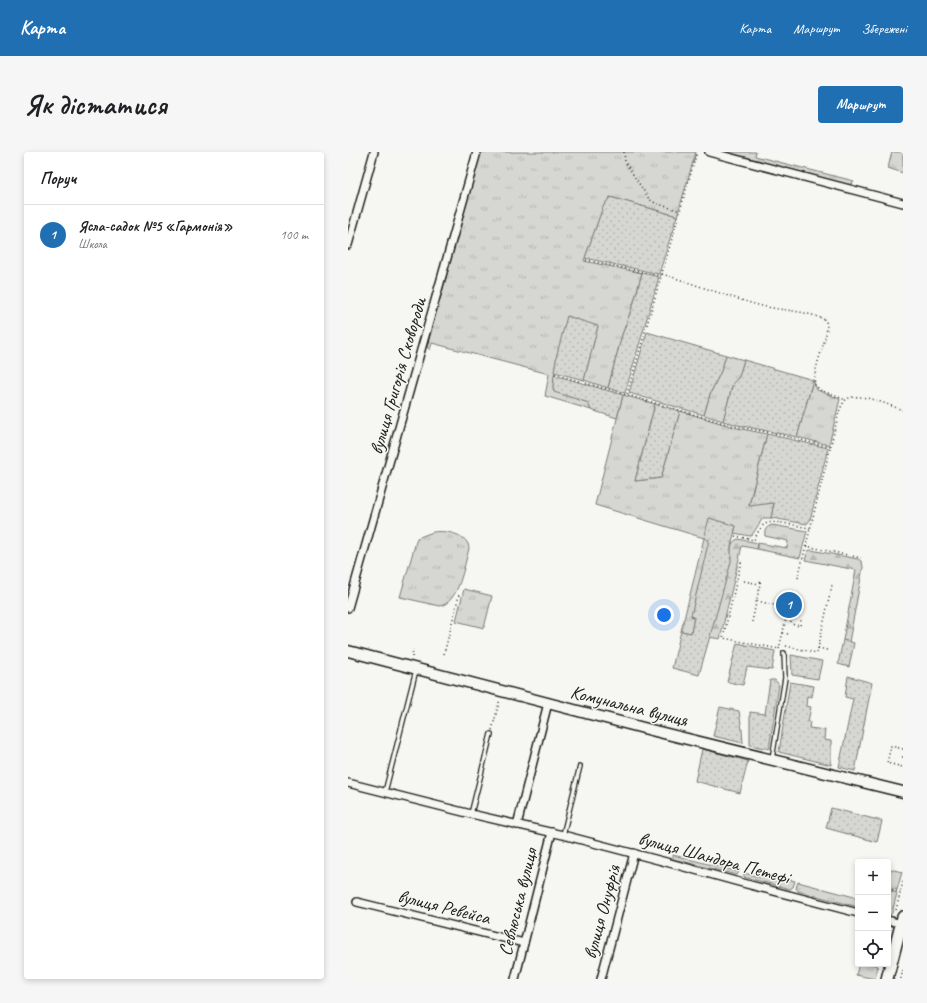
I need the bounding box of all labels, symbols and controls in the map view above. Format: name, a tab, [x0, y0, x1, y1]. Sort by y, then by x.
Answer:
text: Карта	[20, 16, 65, 40]
text: Карта	[739, 20, 771, 37]
text: Маршрут	[793, 20, 839, 37]
text: Збережені	[861, 20, 907, 37]
button: Маршрут	[818, 86, 903, 123]
text: Як дістатися	[24, 87, 167, 122]
text: Поруч	[40, 168, 76, 189]
text: Ясла-садок №5 «Гармонія»	[78, 217, 233, 236]
text: 1	[50, 227, 56, 243]
text: 100 m	[280, 227, 308, 243]
text: Школа	[78, 236, 107, 252]
street label: вулиця Григорія Сковороди	[364, 293, 432, 457]
pin: 1	[776, 590, 802, 620]
your location	[654, 605, 674, 625]
street label: Комунальна вулиця	[568, 680, 691, 732]
street label: вулиця Шандора Петефі	[636, 826, 795, 890]
street label: Севлюська вулиця	[493, 844, 543, 958]
map controls	[855, 859, 891, 967]
button: +	[855, 859, 891, 895]
street label: вулиця Онуфрія	[578, 861, 626, 961]
street label: вулиця Ревейса	[395, 884, 494, 930]
button: −	[855, 895, 891, 931]
button: locate	[855, 931, 891, 967]

